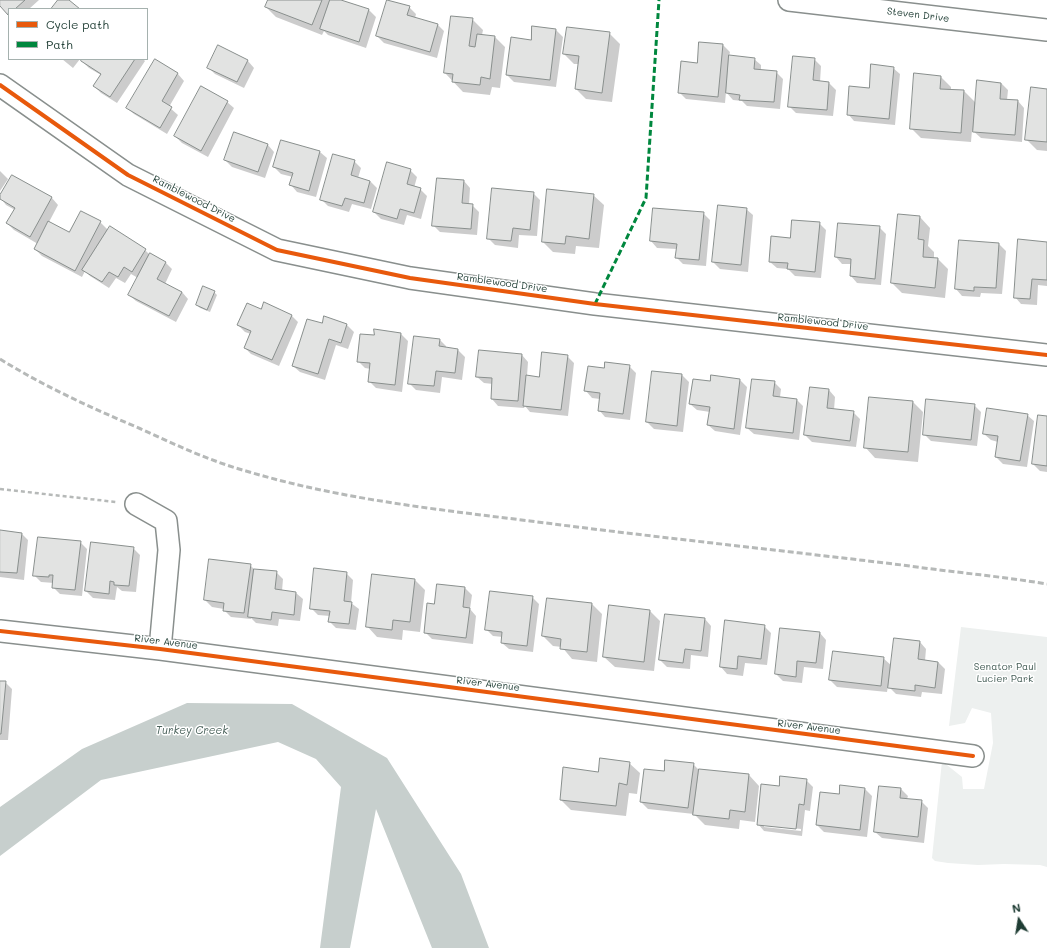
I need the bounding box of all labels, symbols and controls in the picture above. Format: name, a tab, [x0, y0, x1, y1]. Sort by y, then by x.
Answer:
street label: Steven Drive	[886, 5, 950, 25]
legend	[8, 8, 148, 60]
text: Cycle path	[46, 16, 109, 32]
text: Path	[46, 36, 73, 52]
street label: Ramblewood Drive	[151, 173, 237, 225]
street label: Ramblewood Drive	[456, 271, 548, 295]
street label: Ramblewood Drive	[777, 311, 869, 333]
street label: River Avenue	[134, 632, 198, 652]
park label: Senator Paul Lucier Park	[974, 661, 1036, 684]
street label: River Avenue	[456, 674, 520, 694]
street label: River Avenue	[777, 717, 841, 737]
water label: Turkey Creek	[156, 724, 228, 738]
north arrow	[999, 900, 1039, 940]
text: N	[1011, 900, 1022, 916]

